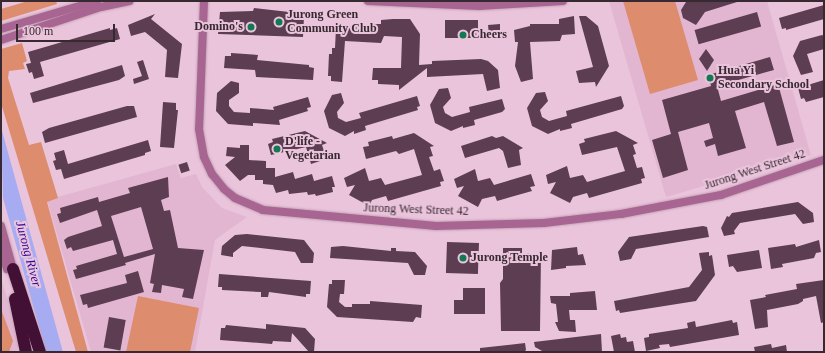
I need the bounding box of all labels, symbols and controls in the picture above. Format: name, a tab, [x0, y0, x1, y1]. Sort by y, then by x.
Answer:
place label: Jurong Green Community Club	[287, 8, 377, 36]
scale bar	[18, 16, 117, 42]
marker: Jurong Green Community Club	[274, 17, 284, 27]
place label: Domino's	[194, 20, 243, 34]
marker: Domino's	[246, 22, 256, 32]
text: 100 m	[23, 24, 53, 38]
place label: Cheers	[471, 28, 507, 42]
marker: Cheers	[458, 30, 468, 40]
place label: Hua Yi Secondary School	[718, 64, 809, 92]
marker: Hua Yi Secondary School	[705, 73, 715, 83]
place label: D'life - Vegetarian	[285, 135, 341, 163]
marker: D'life - Vegetarian	[272, 144, 282, 154]
street label: Jurong West Street 42	[703, 147, 807, 193]
street label: Jurong West Street 42	[363, 201, 469, 219]
water label: Jurong River	[12, 219, 44, 289]
place label: Jurong Temple	[471, 251, 548, 265]
marker: Jurong Temple	[458, 253, 468, 263]

